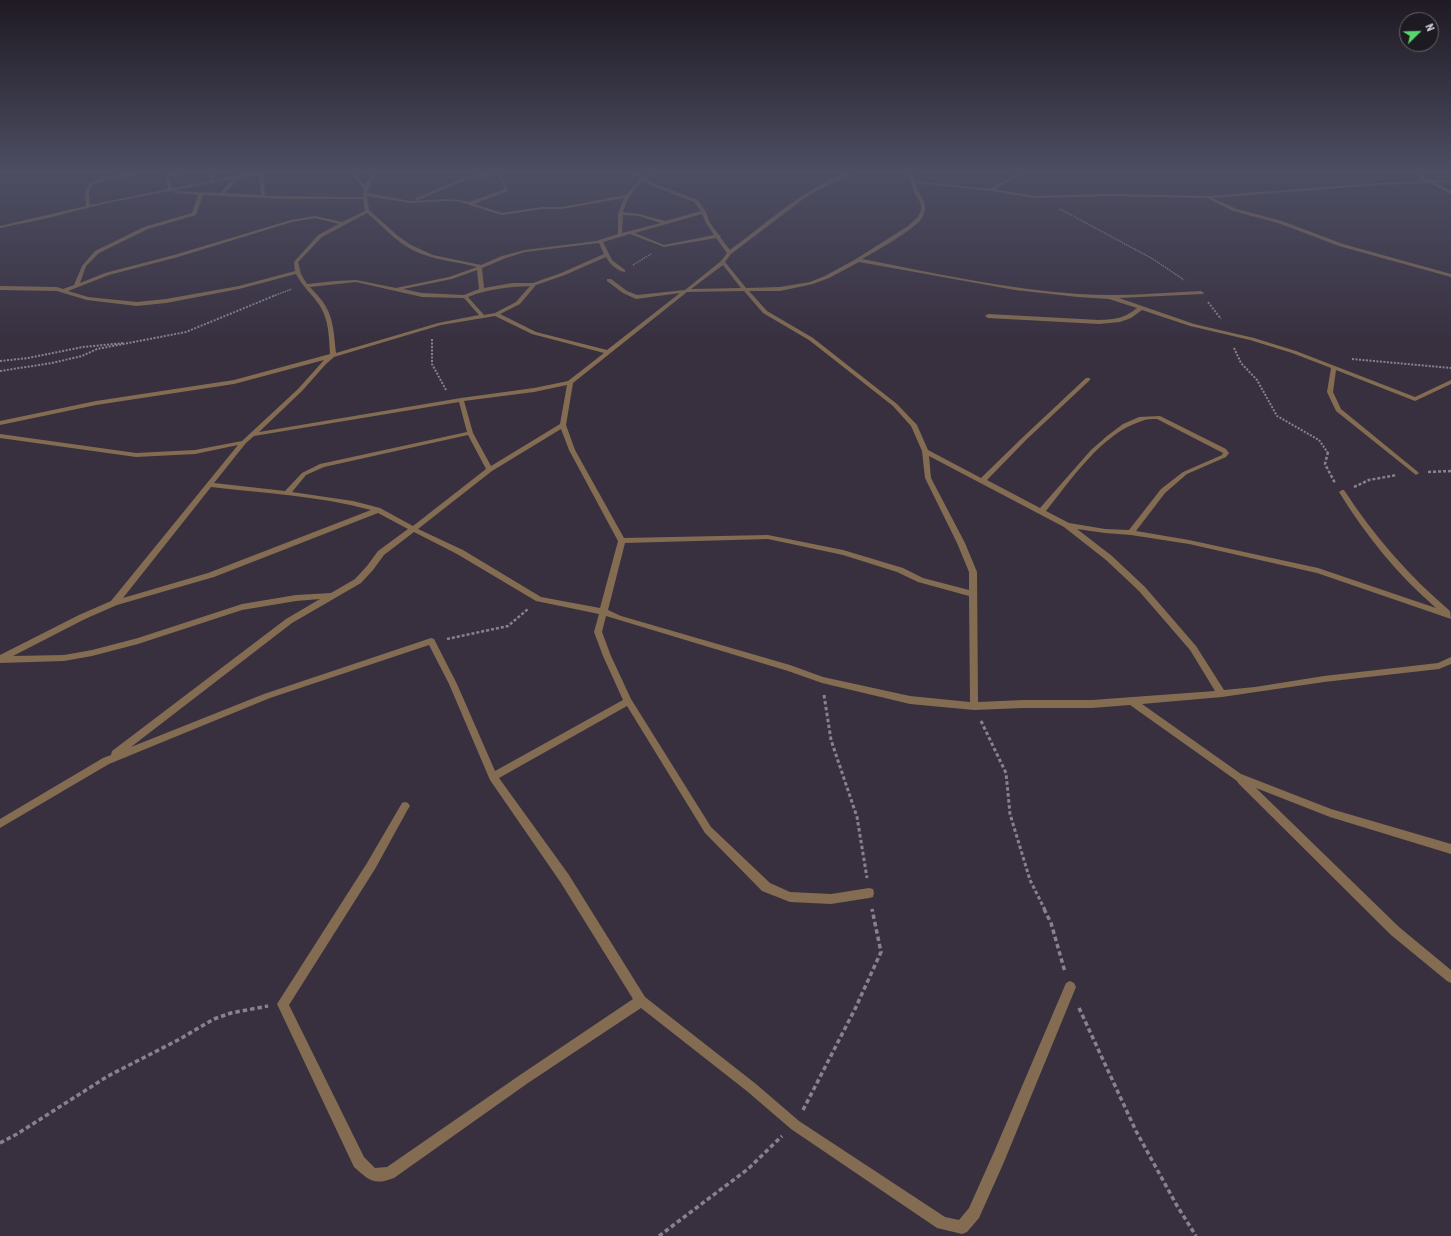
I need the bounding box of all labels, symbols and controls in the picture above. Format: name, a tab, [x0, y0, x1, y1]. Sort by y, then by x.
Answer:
north arrow	[1399, 12, 1439, 52]
text: N	[1422, 22, 1437, 33]

